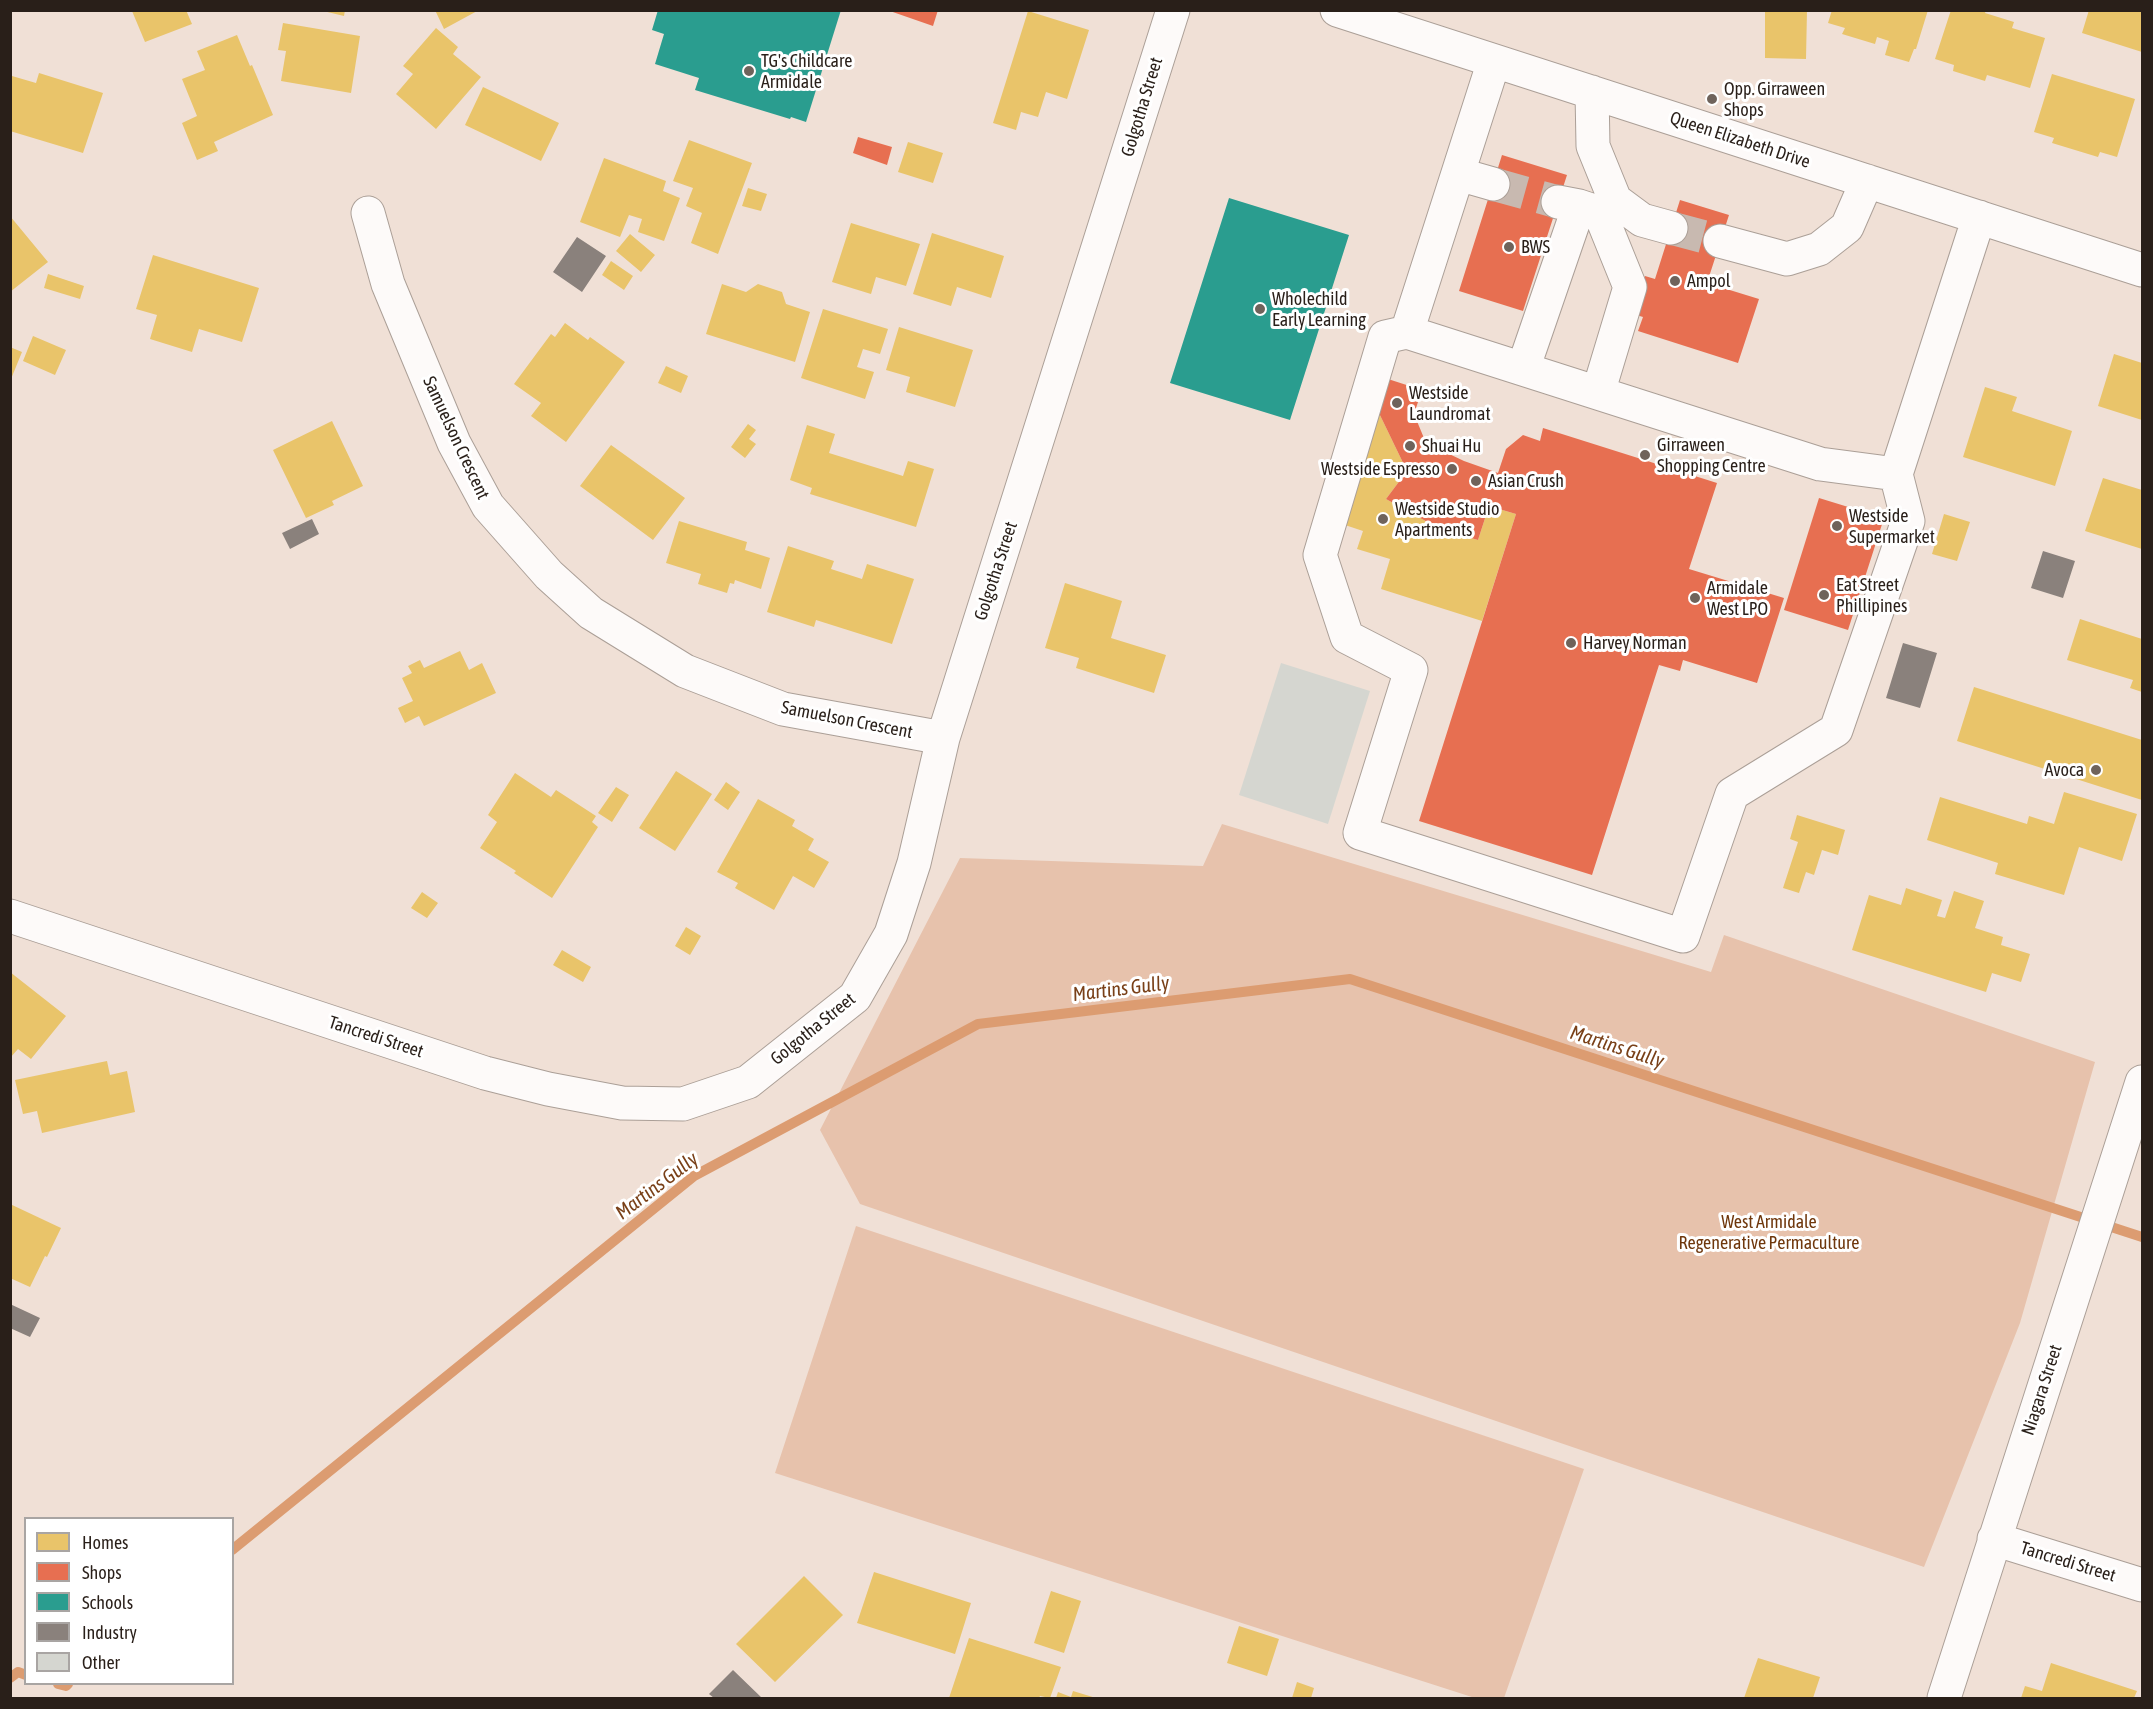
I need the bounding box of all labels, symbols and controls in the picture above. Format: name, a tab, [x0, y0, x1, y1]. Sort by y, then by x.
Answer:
place label: TG's Childcare Armidale	[761, 50, 852, 92]
street label: Golgotha Street	[1117, 55, 1167, 159]
marker: TG's Childcare Armidale	[742, 64, 756, 78]
place label: Opp. Girraween Shops	[1724, 78, 1825, 121]
marker: Opp. Girraween Shops	[1705, 92, 1719, 106]
street label: Queen Elizabeth Drive	[1667, 107, 1813, 173]
place label: BWS	[1521, 236, 1550, 258]
marker: BWS	[1502, 240, 1516, 254]
place label: Ampol	[1687, 270, 1731, 292]
marker: Ampol	[1668, 274, 1682, 288]
place label: Wholechild Early Learning	[1272, 288, 1366, 330]
marker: Wholechild Early Learning	[1253, 302, 1267, 316]
street label: Samuelson Crescent	[418, 373, 494, 503]
place label: Westside Laundromat	[1409, 382, 1491, 424]
marker: Westside Laundromat	[1390, 396, 1404, 410]
place label: Girraween Shopping Centre	[1657, 434, 1766, 476]
place label: Shuai Hu	[1422, 435, 1481, 457]
marker: Shuai Hu	[1403, 439, 1417, 453]
marker: Girraween Shopping Centre	[1638, 448, 1652, 462]
place label: Westside Espresso	[1321, 458, 1440, 480]
marker: Westside Espresso	[1445, 462, 1459, 476]
place label: Asian Crush	[1488, 470, 1564, 492]
marker: Asian Crush	[1469, 474, 1483, 488]
place label: Westside Studio Apartments	[1395, 498, 1499, 540]
place label: Westside Supermarket	[1849, 505, 1935, 548]
marker: Westside Studio Apartments	[1376, 512, 1390, 526]
street label: Golgotha Street	[970, 519, 1022, 623]
marker: Westside Supermarket	[1830, 519, 1844, 533]
place label: Eat Street Phillipines	[1836, 574, 1907, 616]
place label: Armidale West LPO	[1707, 577, 1768, 620]
marker: Eat Street Phillipines	[1817, 588, 1831, 602]
marker: Armidale West LPO	[1688, 591, 1702, 605]
place label: Harvey Norman	[1583, 632, 1687, 654]
marker: Harvey Norman	[1564, 636, 1578, 650]
street label: Samuelson Crescent	[780, 697, 914, 743]
place label: Avoca	[2044, 759, 2084, 781]
marker: Avoca	[2089, 763, 2103, 777]
water label: Martins Gully	[1071, 971, 1171, 1007]
street label: Golgotha Street	[766, 988, 860, 1070]
street label: Tancredi Street	[326, 1012, 426, 1062]
water label: Martins Gully	[1567, 1021, 1667, 1073]
water label: Martins Gully	[611, 1147, 703, 1225]
park label: West Armidale Regenerative Permaculture	[1678, 1211, 1860, 1254]
street label: Niagara Street	[2017, 1342, 2067, 1438]
legend	[24, 1517, 234, 1685]
text: Homes	[82, 1532, 128, 1553]
street label: Tancredi Street	[2018, 1537, 2118, 1587]
text: Shops	[82, 1562, 122, 1583]
text: Schools	[82, 1592, 133, 1613]
text: Industry	[82, 1622, 137, 1643]
text: Other	[82, 1652, 120, 1673]

